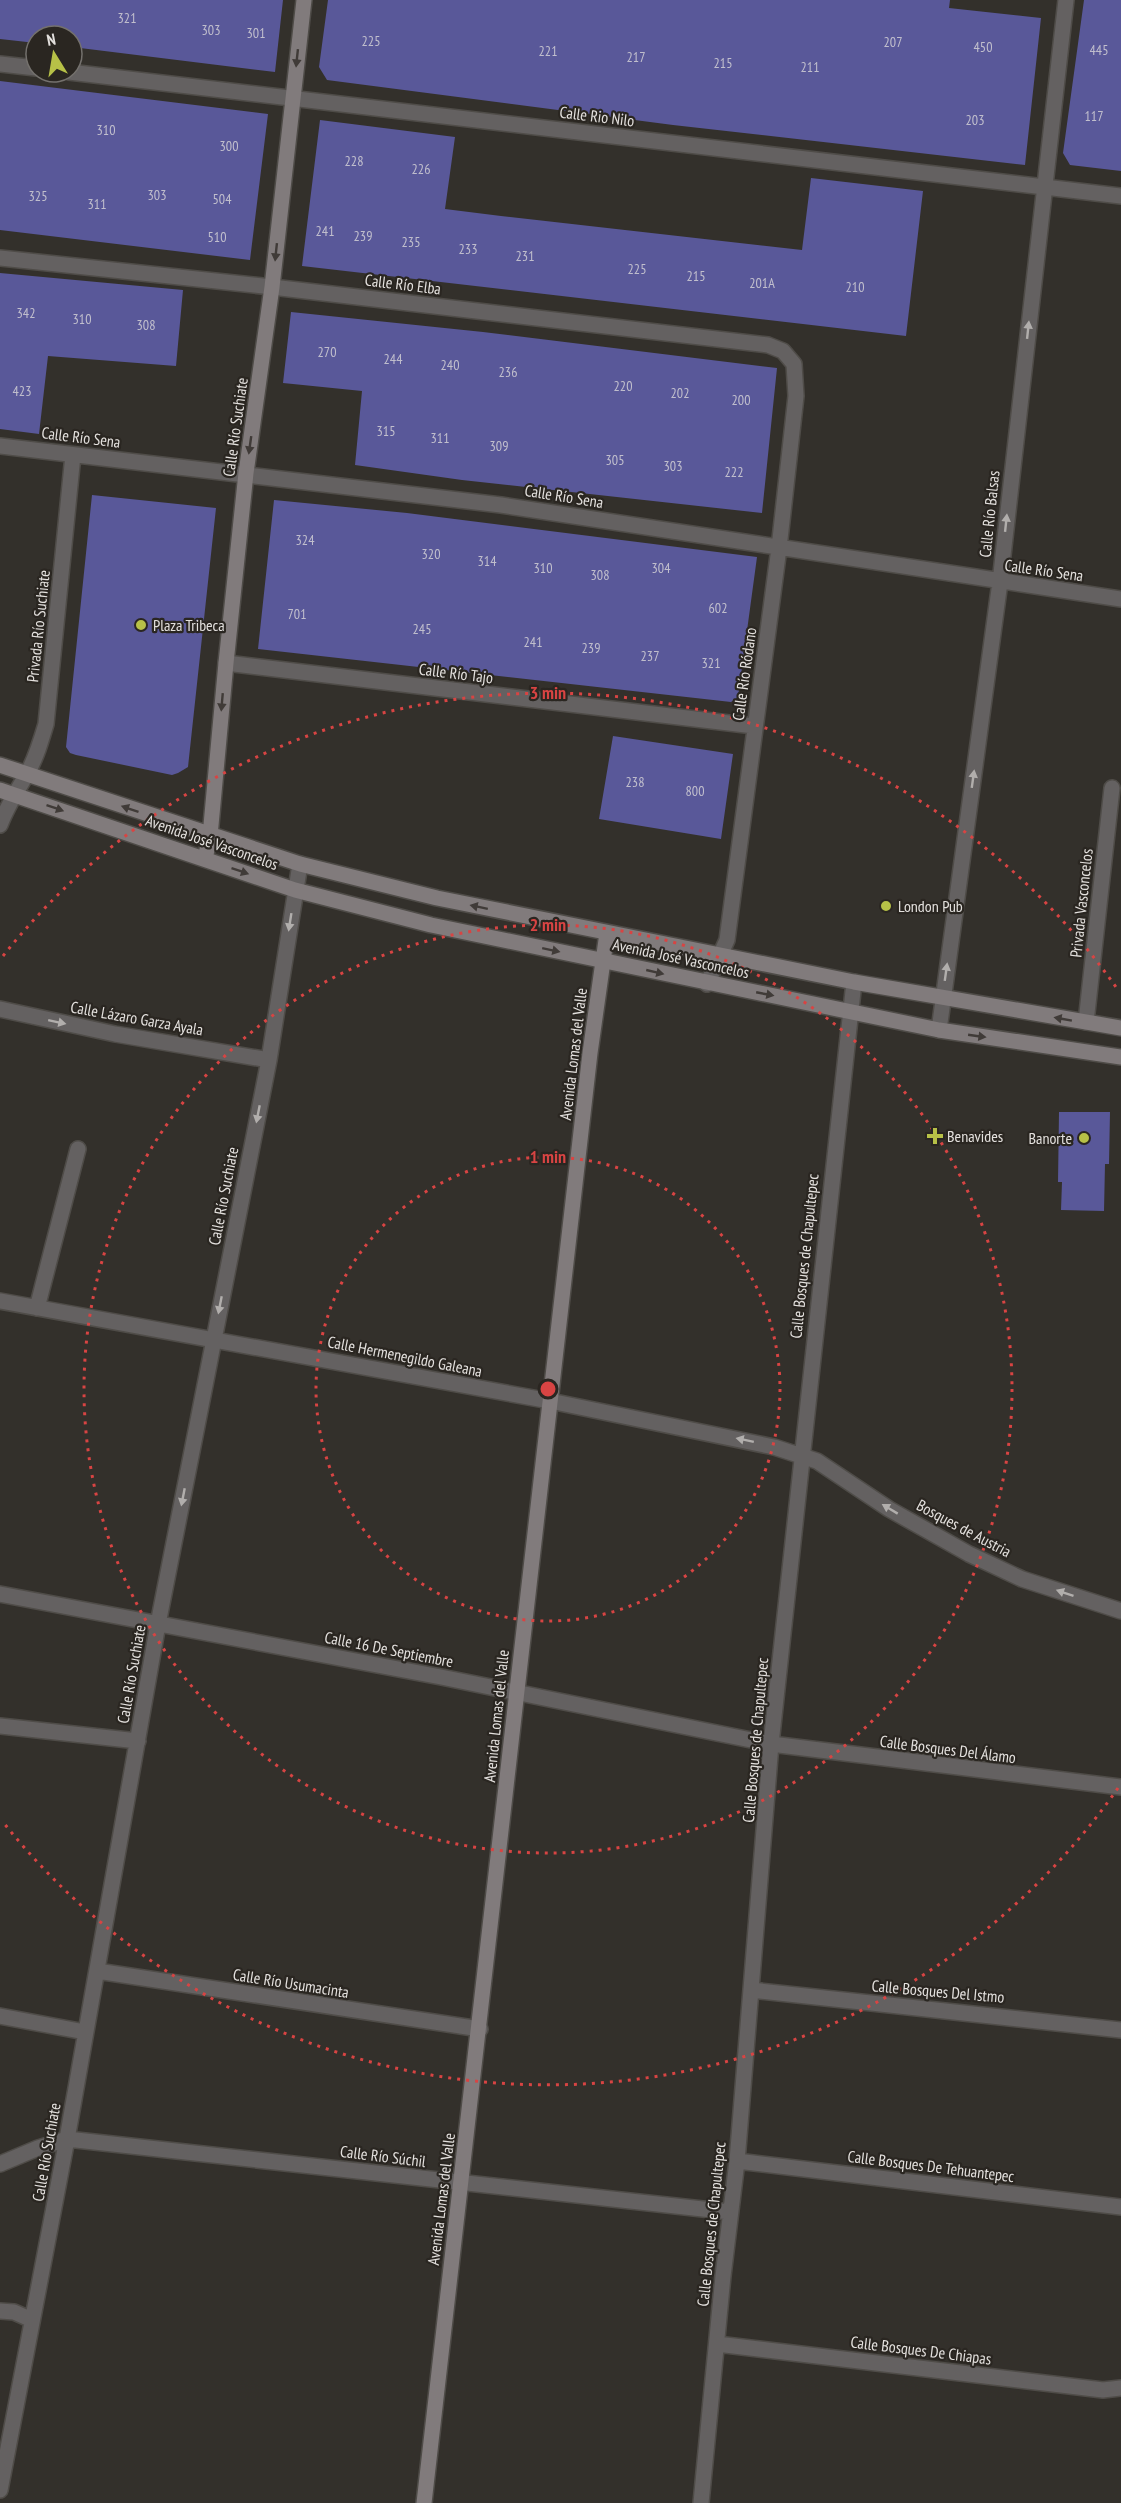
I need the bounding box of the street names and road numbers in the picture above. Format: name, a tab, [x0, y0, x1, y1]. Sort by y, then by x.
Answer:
street label: Calle Rio Nilo	[558, 101, 636, 131]
street label: Calle Río Elba	[364, 269, 442, 299]
street label: Calle Río Suchiate	[218, 376, 252, 478]
street label: Calle Río Sena	[40, 422, 122, 452]
street label: Calle Río Balsas	[974, 470, 1004, 558]
street label: Calle Río Sena	[523, 480, 605, 512]
street label: Calle Río Sena	[1003, 555, 1085, 585]
street label: Privada Río Suchiate	[22, 569, 54, 683]
street label: Calle Río Ródano	[728, 626, 760, 722]
street label: Calle Río Tajo	[418, 659, 494, 687]
street label: Avenida José Vasconcelos	[143, 810, 281, 874]
street label: Privada Vasconcelos	[1065, 847, 1097, 959]
street label: Avenida José Vasconcelos	[611, 934, 751, 982]
street label: Avenida Lomas del Valle	[555, 987, 591, 1121]
street label: Calle Lázaro Garza Ayala	[69, 996, 205, 1040]
street label: Calle Río Suchiate	[204, 1145, 242, 1247]
street label: Calle Bosques de Chapultepec	[785, 1172, 823, 1339]
street label: Calle Hermenegildo Galeana	[326, 1331, 484, 1381]
street label: Bosques de Austria	[913, 1495, 1015, 1561]
street label: Calle Río Suchiate	[112, 1623, 150, 1725]
street label: Calle 16 De Septiembre	[323, 1627, 455, 1671]
street label: Avenida Lomas del Valle	[479, 1649, 513, 1783]
street label: Calle Bosques de Chapultepec	[738, 1656, 772, 1823]
street label: Calle Bosques Del Álamo	[879, 1731, 1017, 1767]
street label: Calle Río Usumacinta	[232, 1964, 350, 2002]
street label: Calle Bosques Del Istmo	[871, 1975, 1005, 2007]
street label: Calle Río Suchiate	[27, 2101, 65, 2203]
street label: Avenida Lomas del Valle	[423, 2132, 459, 2266]
street label: Calle Bosques de Chapultepec	[692, 2140, 730, 2307]
street label: Calle Río Súchil	[339, 2141, 427, 2171]
street label: Calle Bosques De Tehuantepec	[847, 2146, 1016, 2186]
street label: Calle Bosques De Chiapas	[850, 2331, 992, 2369]

